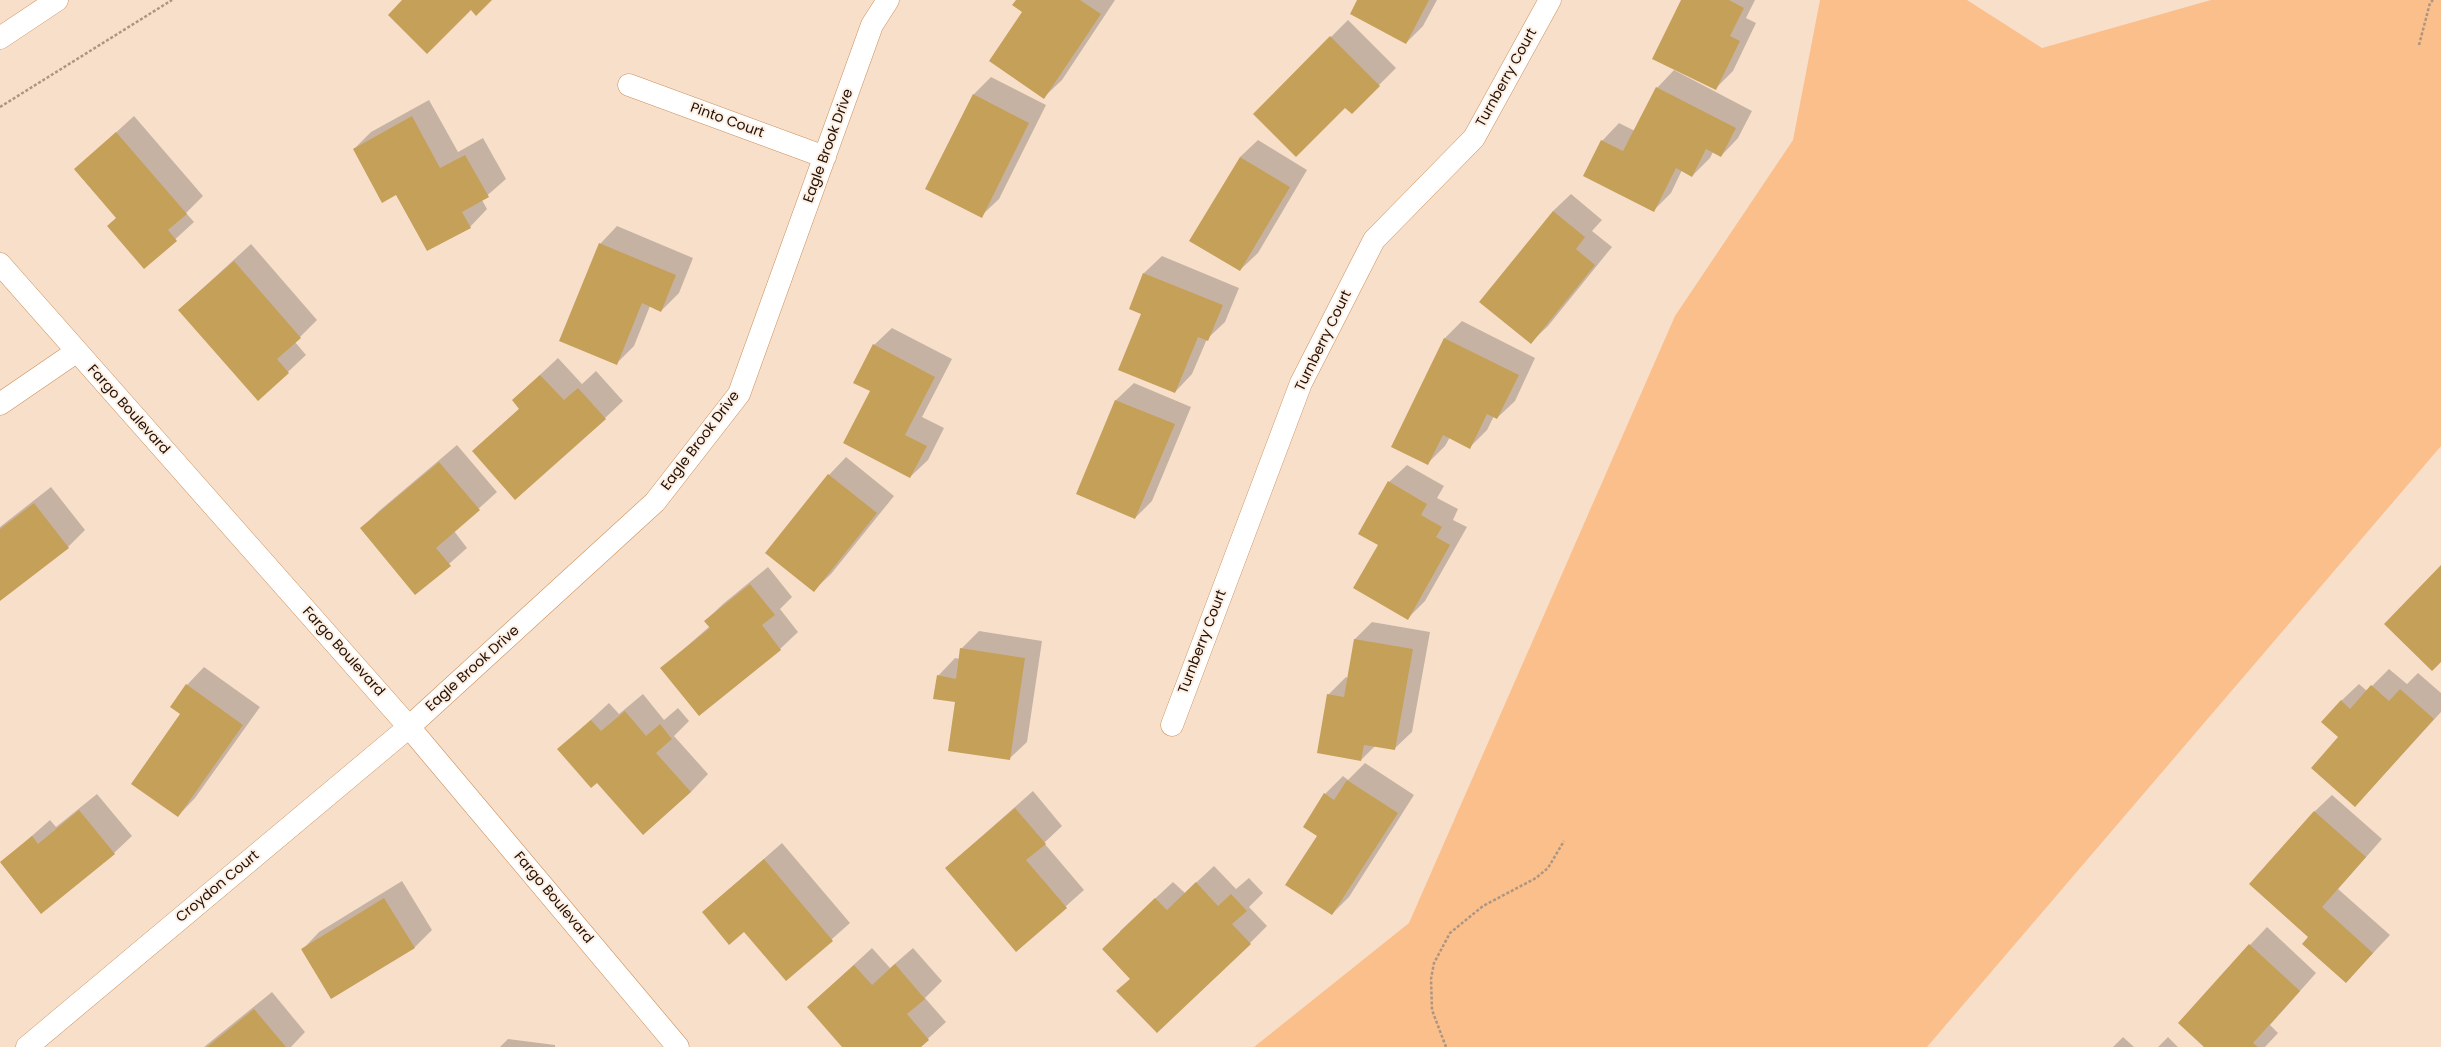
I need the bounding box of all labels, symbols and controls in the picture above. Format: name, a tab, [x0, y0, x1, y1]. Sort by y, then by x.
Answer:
street label: Turnberry Court	[1473, 26, 1541, 130]
street label: Eagle Brook Drive	[801, 87, 857, 205]
street label: Pinto Court	[688, 100, 766, 142]
street label: Turnberry Court	[1292, 288, 1356, 394]
street label: Fargo Boulevard	[83, 362, 173, 458]
street label: Eagle Brook Drive	[658, 388, 744, 494]
street label: Turnberry Court	[1175, 588, 1231, 696]
street label: Fargo Boulevard	[298, 604, 388, 700]
street label: Eagle Brook Drive	[423, 623, 523, 715]
street label: Croydon Court	[173, 847, 263, 927]
street label: Fargo Boulevard	[510, 849, 596, 947]

